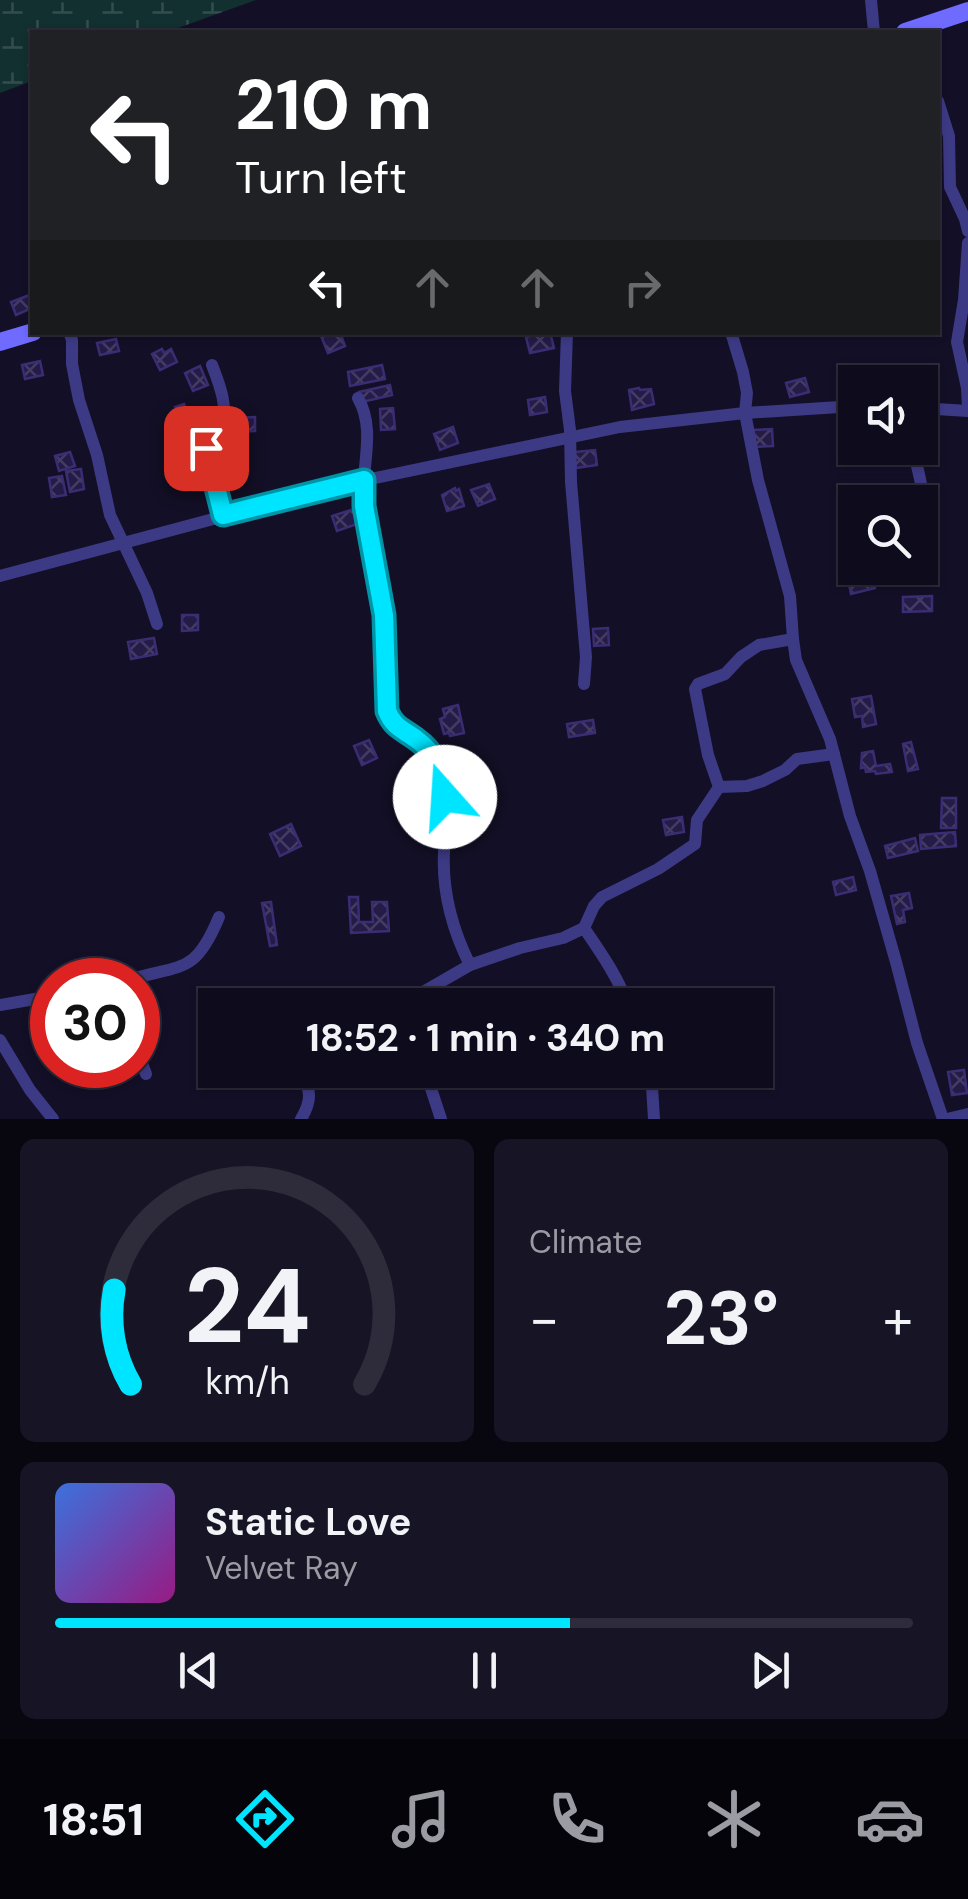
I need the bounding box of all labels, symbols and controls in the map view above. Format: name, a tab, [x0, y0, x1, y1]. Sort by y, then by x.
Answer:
text: 210 m	[235, 60, 432, 151]
icon: left	[70, 70, 200, 200]
text: Turn left	[235, 148, 407, 207]
icon: left	[300, 260, 355, 315]
icon: ahead	[405, 260, 460, 315]
icon: ahead	[510, 260, 565, 315]
icon: right	[615, 260, 670, 315]
map controls	[838, 365, 938, 585]
button: sound	[838, 365, 938, 465]
pin	[164, 406, 249, 491]
icon: arrive	[179, 421, 234, 476]
button: search	[838, 485, 938, 585]
position arrow	[393, 745, 497, 849]
speed limit sign: 30	[30, 958, 160, 1088]
text: 18:52 · 1 min · 340 m	[306, 1013, 665, 1063]
text: Climate	[529, 1221, 643, 1263]
text: 24	[184, 1239, 310, 1374]
text: 23°	[663, 1270, 779, 1367]
text: −	[529, 1283, 559, 1355]
text: +	[883, 1283, 913, 1355]
text: km/h	[205, 1359, 289, 1405]
text: Static Love	[205, 1497, 411, 1547]
text: Velvet Ray	[205, 1547, 358, 1589]
icon: previous	[171, 1643, 226, 1698]
icon: pause	[457, 1643, 512, 1698]
icon: next	[743, 1643, 798, 1698]
icon: directions	[230, 1784, 300, 1854]
icon: music	[386, 1784, 456, 1854]
icon: phone	[542, 1784, 612, 1854]
icon: climate	[699, 1784, 769, 1854]
icon: car	[855, 1784, 925, 1854]
text: 18:51	[43, 1790, 144, 1849]

